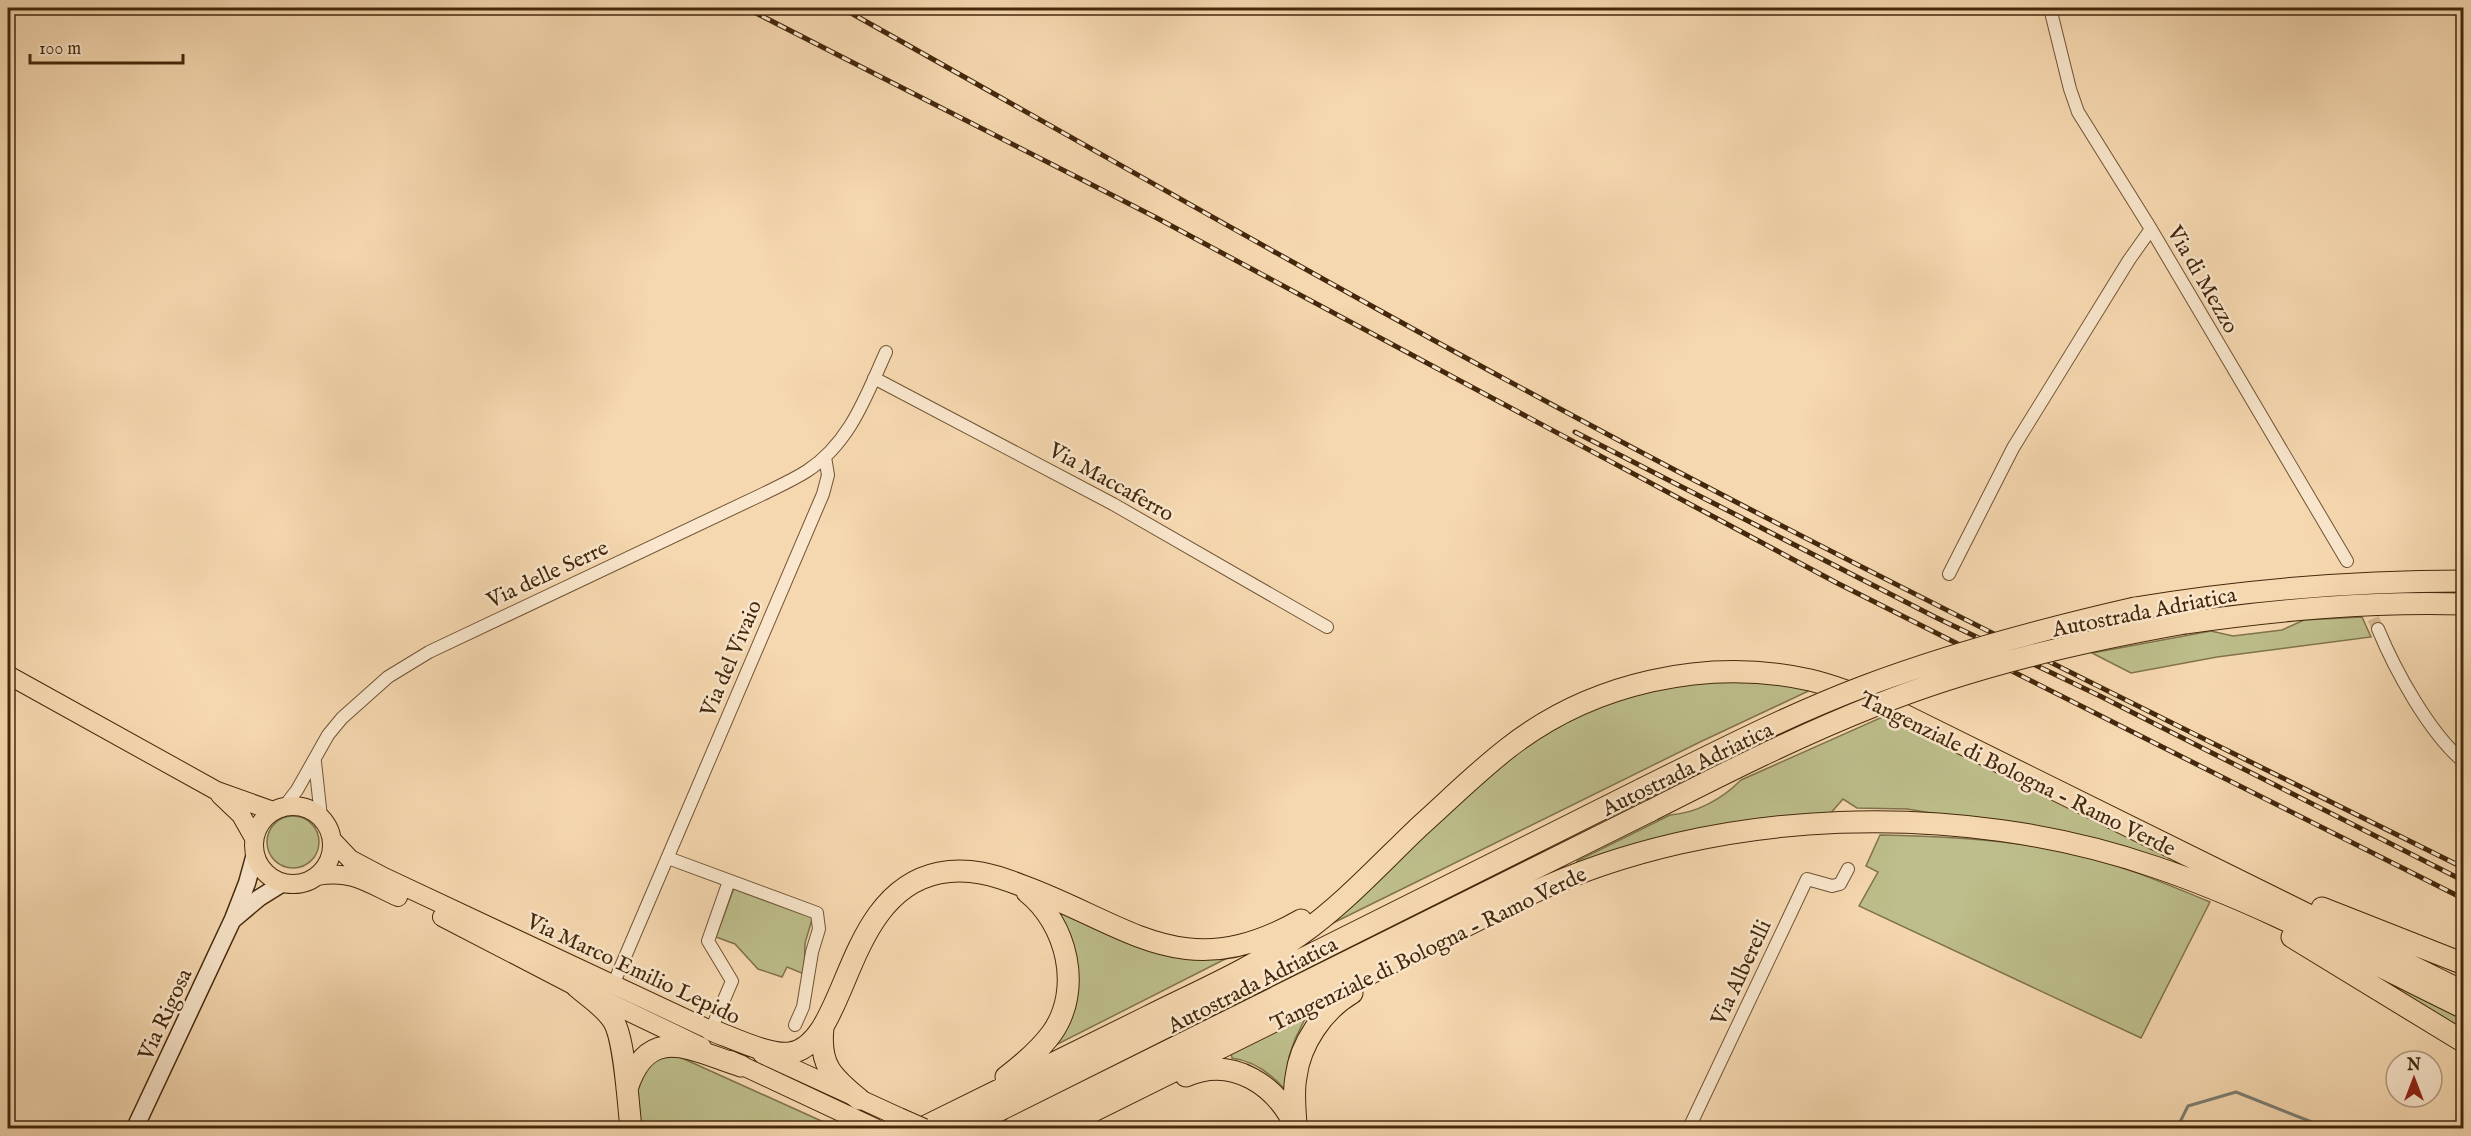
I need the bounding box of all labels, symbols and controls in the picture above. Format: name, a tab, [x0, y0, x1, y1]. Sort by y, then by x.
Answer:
scale bar	[30, 27, 183, 65]
text: 100 m	[39, 38, 81, 61]
street label: Via di Mezzo	[2160, 220, 2244, 339]
street label: Via Maccaferro	[1043, 436, 1179, 529]
street label: Via delle Serre	[482, 534, 613, 616]
street label: Autostrada Adriatica	[2049, 581, 2239, 645]
street label: Via del Vivaio	[694, 596, 769, 722]
street label: Tangenziale di Bologna - Ramo Verde	[1855, 686, 2180, 864]
street label: Autostrada Adriatica	[1597, 716, 1778, 824]
street label: Tangenziale di Bologna - Ramo Verde	[1266, 861, 1591, 1039]
street label: Via Marco Emilio Lepido	[521, 908, 745, 1032]
street label: Via Alberelli	[1705, 915, 1779, 1031]
street label: Autostrada Adriatica	[1162, 931, 1343, 1041]
street label: Via Rigosa	[132, 964, 199, 1066]
north arrow	[2384, 1049, 2444, 1109]
text: N	[2406, 1056, 2421, 1076]

